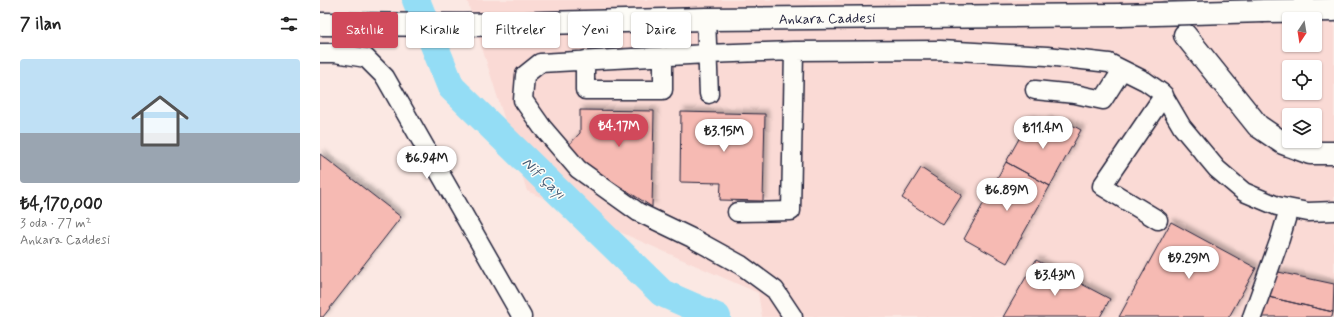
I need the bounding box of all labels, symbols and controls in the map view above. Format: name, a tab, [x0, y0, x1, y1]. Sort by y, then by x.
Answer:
street label: Ankara Caddesi	[778, 9, 876, 29]
chip: Satılık	[332, 12, 398, 48]
chip: Kiralık	[406, 12, 474, 48]
chip: Filtreler	[482, 12, 560, 48]
chip: Yeni	[568, 12, 623, 48]
chip: Daire	[631, 12, 691, 48]
north arrow	[1282, 12, 1322, 52]
map controls	[1282, 12, 1322, 148]
text: 7 ilan	[20, 13, 62, 35]
icon: filters	[278, 13, 300, 35]
button: locate	[1282, 60, 1322, 100]
icon: home	[124, 85, 196, 157]
button: layers	[1282, 108, 1322, 148]
pin: ₺4.17M	[586, 114, 652, 148]
pin: ₺11.4M	[1010, 116, 1076, 150]
text: ₺4.17M	[598, 118, 640, 135]
pin: ₺3.15M	[691, 119, 757, 153]
text: ₺11.4M	[1023, 120, 1063, 137]
text: ₺3.15M	[704, 123, 744, 140]
pin: ₺6.94M	[394, 146, 460, 180]
text: ₺6.94M	[406, 150, 448, 167]
water label: Nif Çayı	[517, 153, 569, 204]
pin: ₺6.89M	[974, 178, 1040, 212]
text: ₺6.89M	[985, 182, 1029, 199]
text: ₺4,170,000	[20, 193, 103, 215]
text: 3 oda · 77 m²	[20, 215, 91, 232]
text: Ankara Caddesi	[20, 232, 110, 249]
pin: ₺9.29M	[1156, 246, 1222, 280]
text: ₺9.29M	[1168, 250, 1210, 267]
pin: ₺3.43M	[1022, 263, 1088, 297]
text: ₺3.43M	[1035, 267, 1075, 284]

